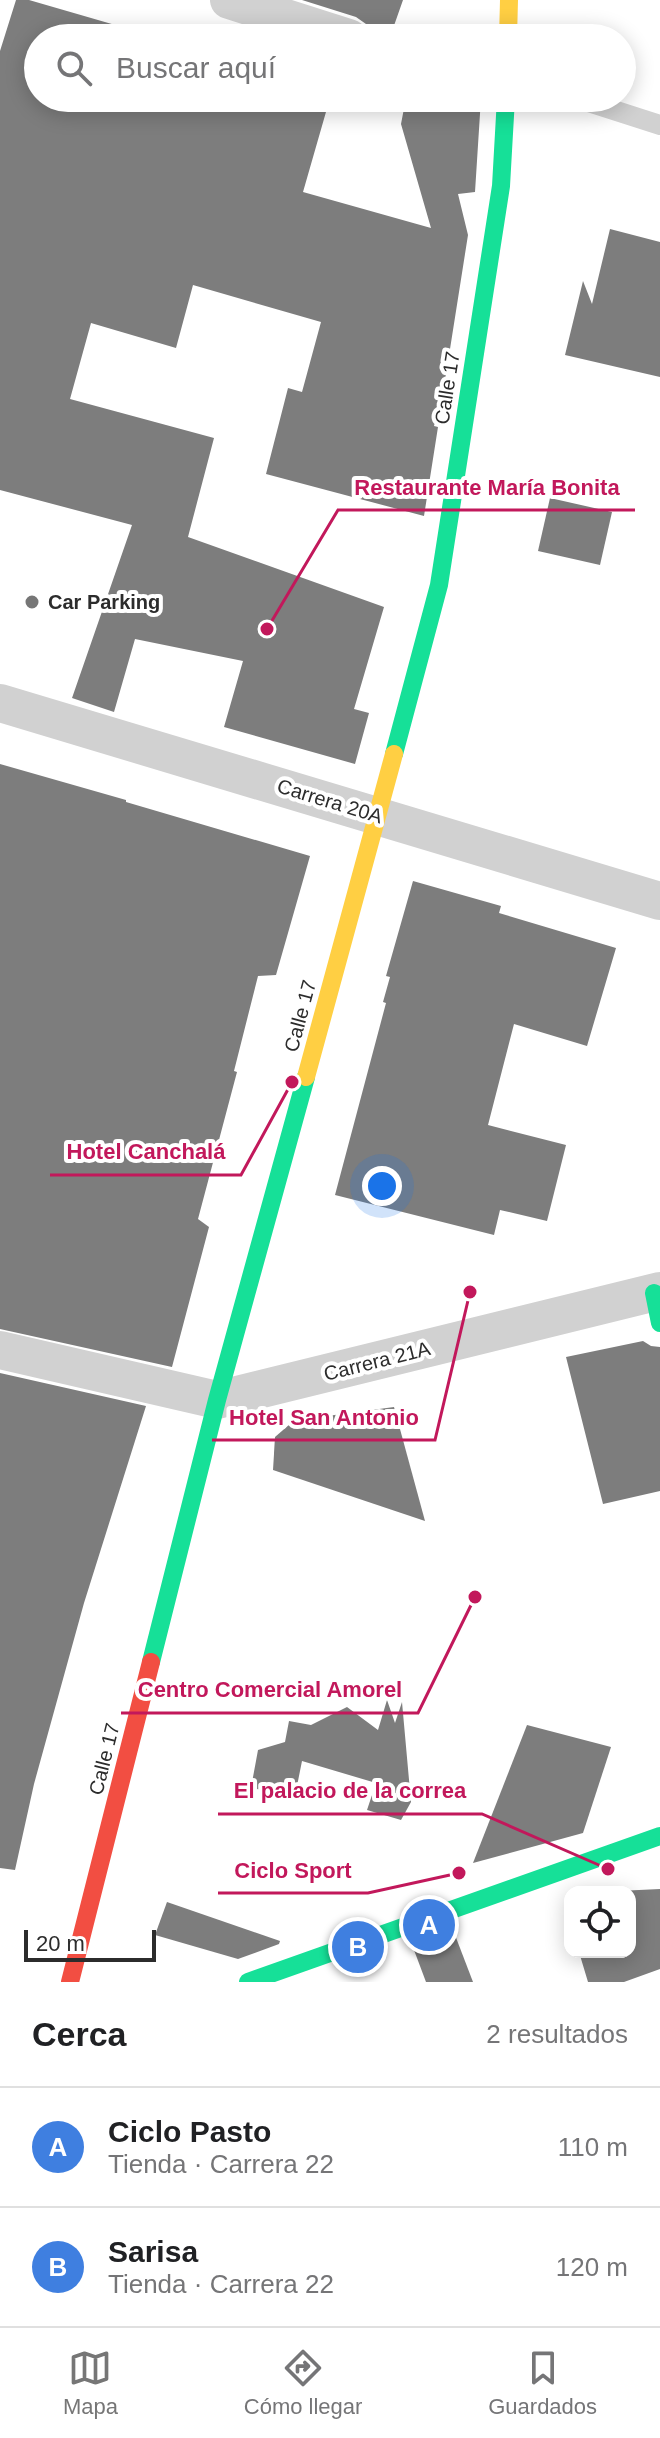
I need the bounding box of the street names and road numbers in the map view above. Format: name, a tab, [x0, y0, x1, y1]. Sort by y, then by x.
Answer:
street label: Calle 17	[430, 350, 464, 426]
street label: Carrera 20A	[275, 775, 386, 828]
street label: Calle 17	[280, 978, 320, 1054]
street label: Carrera 21A	[321, 1337, 433, 1385]
street label: Calle 17	[84, 1721, 124, 1797]

